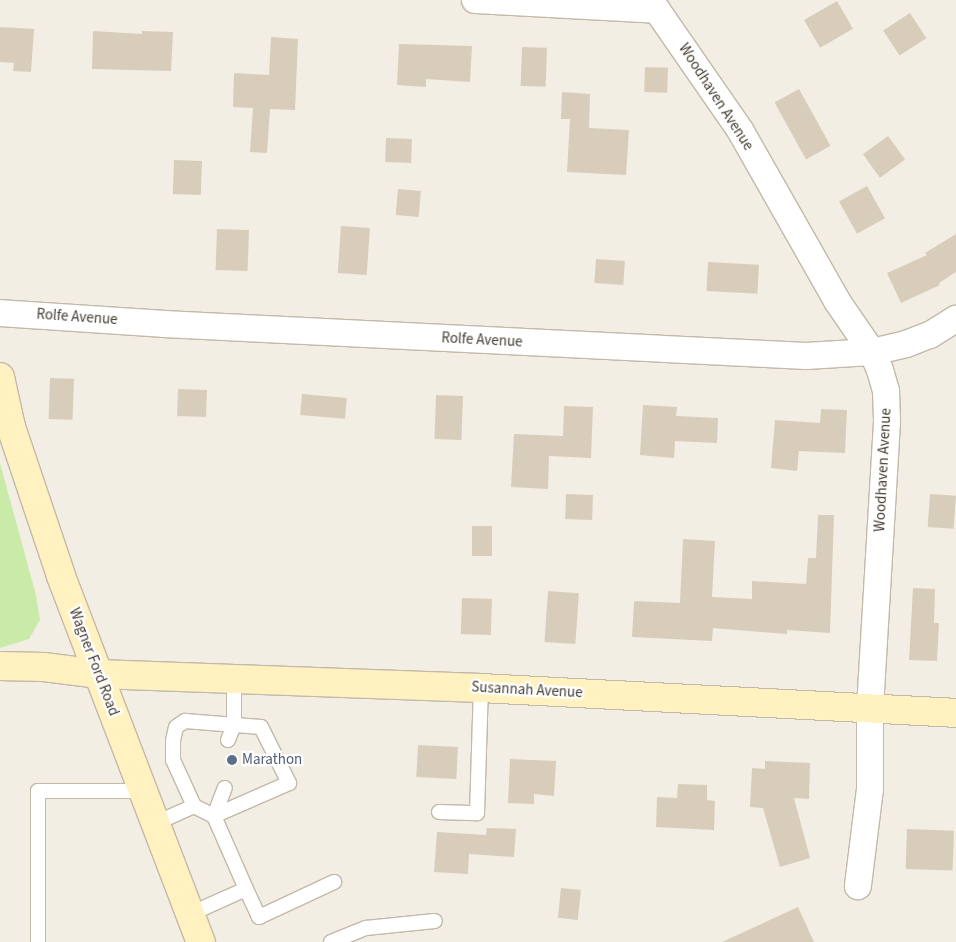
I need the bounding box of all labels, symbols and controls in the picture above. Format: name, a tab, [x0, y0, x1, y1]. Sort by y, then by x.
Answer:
street label: Woodhaven Avenue	[675, 40, 757, 154]
street label: Rolfe Avenue	[36, 305, 118, 329]
street label: Rolfe Avenue	[441, 329, 523, 351]
street label: Woodhaven Avenue	[871, 408, 895, 532]
street label: Wagner Ford Road	[65, 605, 123, 719]
street label: Susannah Avenue	[471, 678, 583, 702]
place label: Marathon	[242, 751, 302, 769]
marker: Marathon	[226, 754, 238, 766]

